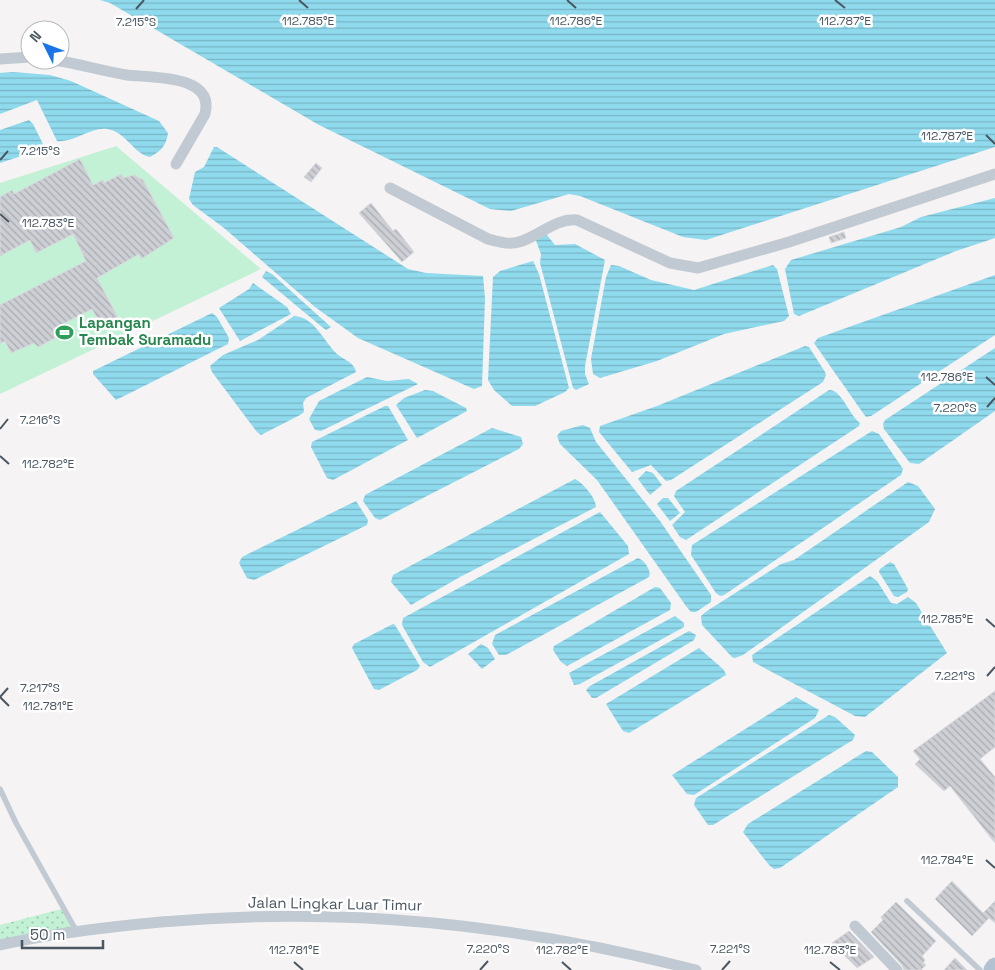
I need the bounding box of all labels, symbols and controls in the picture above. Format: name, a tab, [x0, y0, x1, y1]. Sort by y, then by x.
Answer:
text: 112.785°E	[282, 13, 335, 29]
text: 112.786°E	[550, 13, 603, 29]
text: 112.787°E	[819, 13, 871, 29]
text: 7.215°S	[116, 14, 156, 30]
north arrow	[20, 20, 70, 70]
text: N	[26, 27, 45, 46]
text: 112.787°E	[921, 128, 973, 144]
text: 7.215°S	[20, 143, 60, 159]
text: 112.783°E	[22, 215, 75, 231]
place label: Lapangan Tembak Suramadu	[79, 313, 211, 349]
sports icon: Lapangan Tembak Suramadu	[55, 322, 75, 342]
text: 112.786°E	[921, 369, 974, 385]
text: 7.220°S	[933, 400, 977, 416]
text: 7.216°S	[20, 412, 60, 428]
text: 112.782°E	[22, 456, 75, 472]
text: 112.785°E	[921, 611, 974, 627]
text: 7.221°S	[935, 668, 975, 684]
text: 7.217°S	[20, 680, 60, 696]
text: 112.781°E	[23, 698, 73, 714]
text: 112.784°E	[921, 852, 974, 868]
street label: Jalan Lingkar Luar Timur	[248, 892, 423, 915]
scale bar	[22, 918, 104, 950]
text: 50 m	[30, 925, 65, 944]
text: 7.220°S	[466, 941, 510, 957]
text: 7.221°S	[710, 941, 750, 957]
text: 112.781°E	[269, 942, 319, 958]
text: 112.782°E	[536, 942, 589, 958]
text: 112.783°E	[804, 942, 857, 958]

